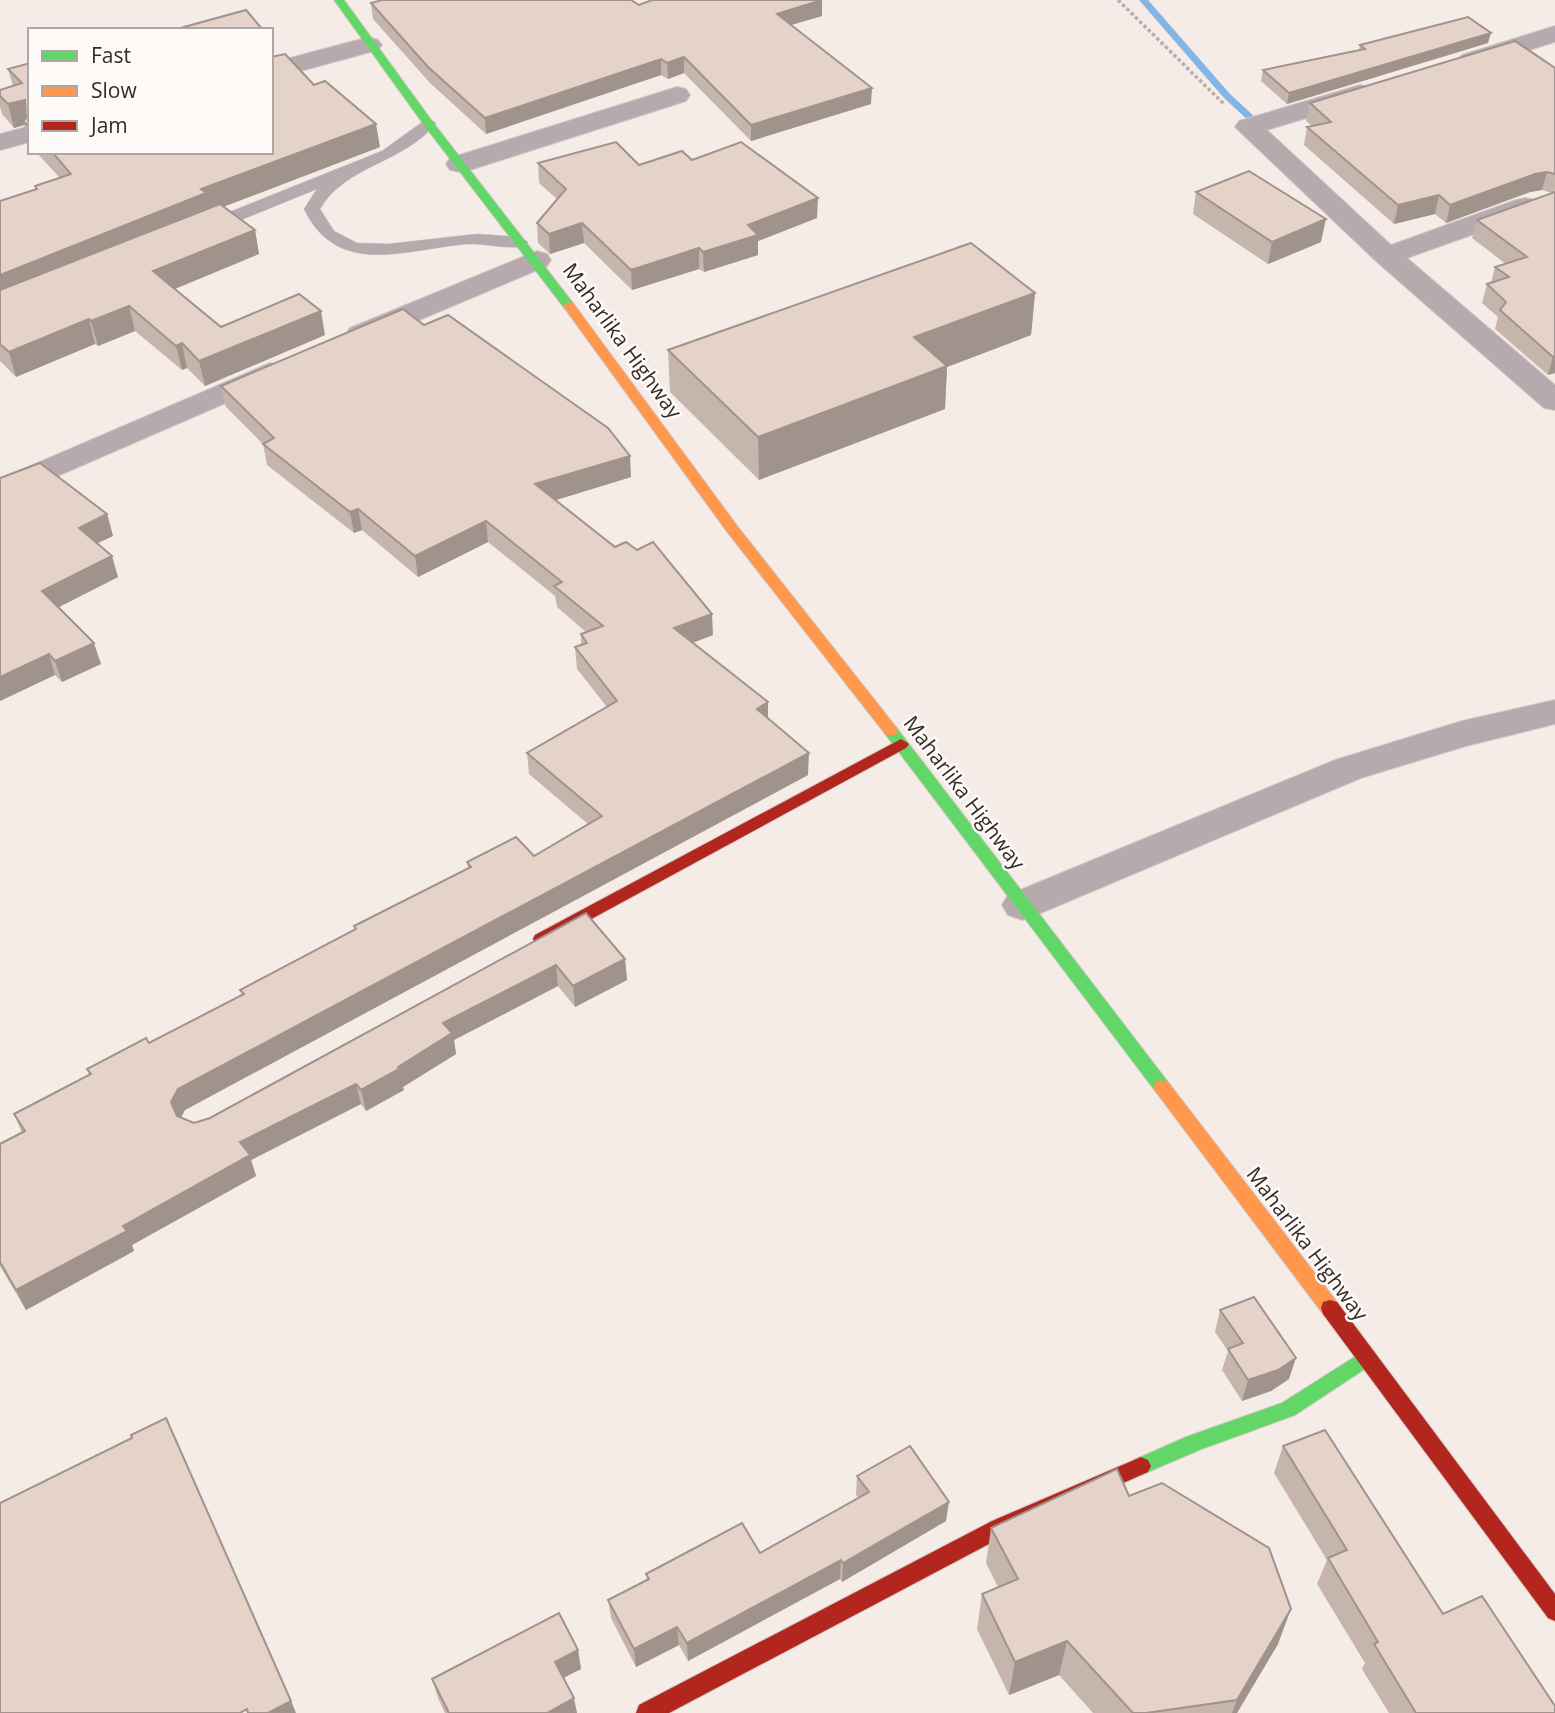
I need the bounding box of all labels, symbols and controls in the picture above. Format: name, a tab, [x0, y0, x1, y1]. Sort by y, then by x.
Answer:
legend	[28, 28, 273, 154]
text: Fast	[91, 41, 131, 69]
text: Slow	[91, 76, 137, 104]
text: Jam	[89, 111, 128, 139]
street label: Maharlika Highway	[557, 257, 689, 424]
street label: Maharlika Highway	[898, 710, 1032, 875]
street label: Maharlika Highway	[1241, 1161, 1375, 1326]

